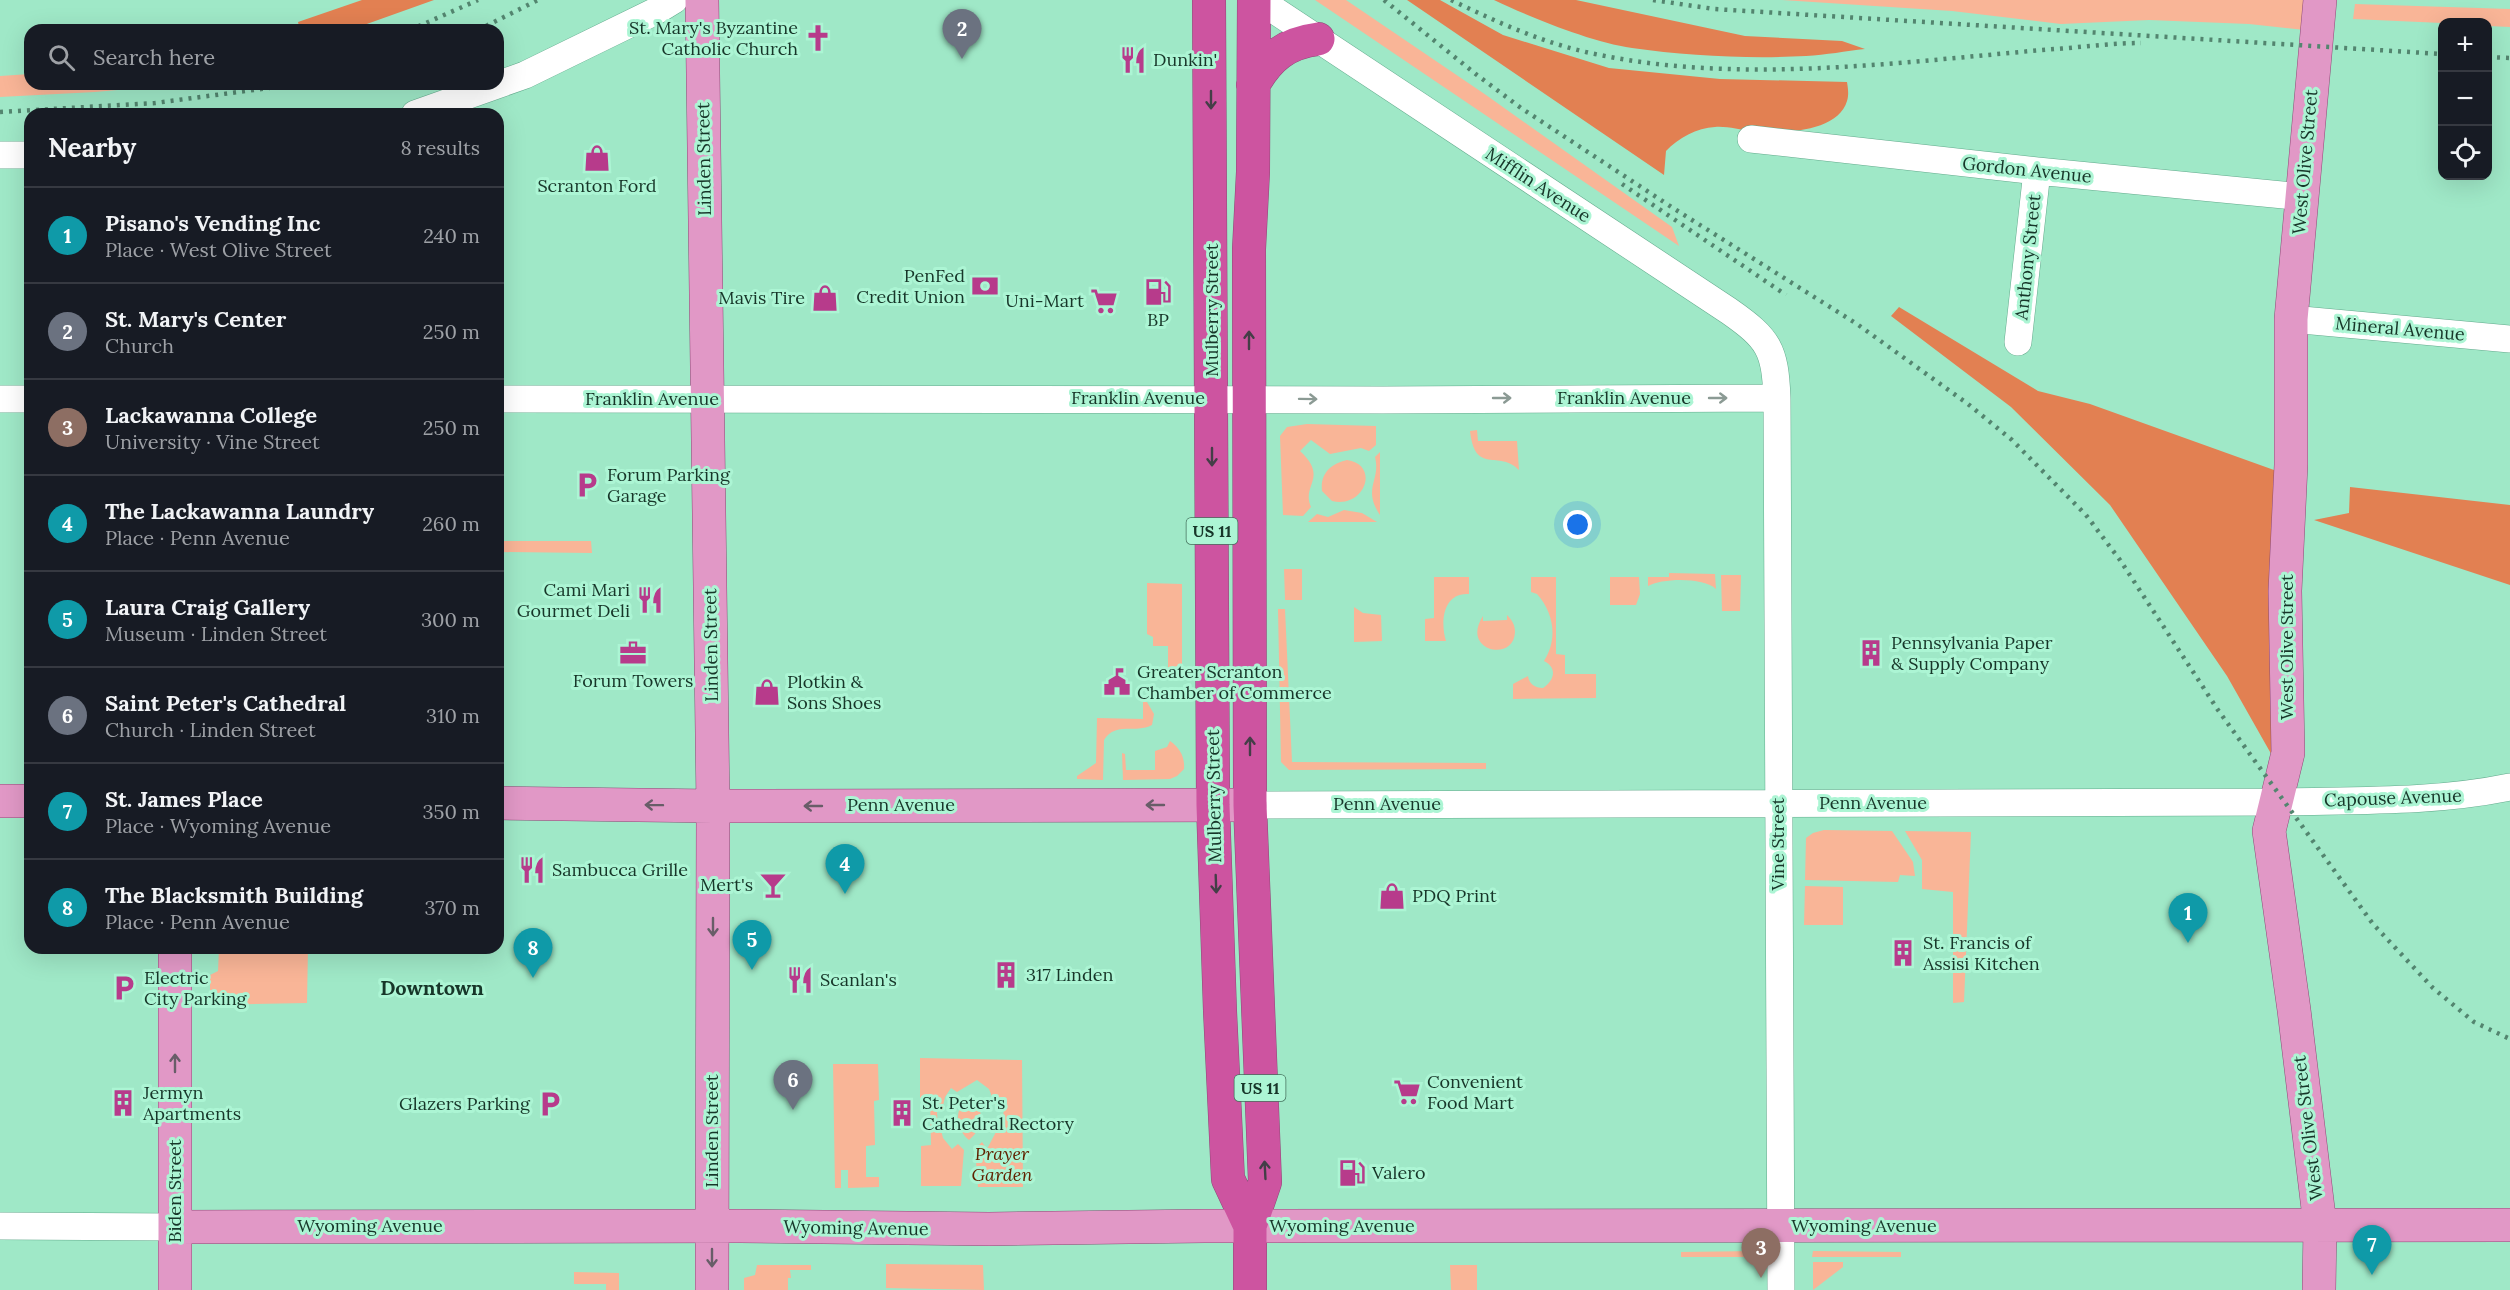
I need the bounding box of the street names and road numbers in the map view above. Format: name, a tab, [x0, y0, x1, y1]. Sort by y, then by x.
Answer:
street label: West Olive Street	[2287, 88, 2322, 236]
street label: Linden Street	[691, 102, 716, 216]
street label: Mifflin Avenue	[1481, 142, 1596, 227]
street label: Gordon Avenue	[1961, 151, 2093, 188]
street label: Anthony Street	[2009, 193, 2046, 322]
street label: Mulberry Street	[1200, 243, 1223, 377]
street label: Mineral Avenue	[2334, 311, 2466, 346]
street label: Franklin Avenue	[1071, 386, 1205, 409]
street label: Franklin Avenue	[1557, 386, 1691, 409]
street label: Franklin Avenue	[585, 387, 719, 410]
road number: US 11	[1186, 518, 1238, 544]
street label: West Olive Street	[2275, 574, 2298, 720]
street label: Linden Street	[698, 588, 723, 702]
street label: Mulberry Street	[1201, 729, 1226, 863]
street label: Capouse Avenue	[2324, 784, 2462, 811]
street label: Penn Avenue	[1819, 791, 1927, 814]
street label: Penn Avenue	[1333, 792, 1441, 815]
street label: Penn Avenue	[847, 793, 955, 816]
street label: Vine Street	[1766, 797, 1789, 892]
street label: West Olive Street	[2287, 1054, 2328, 1202]
street label: Linden Street	[700, 1074, 723, 1188]
road number: US 11	[1234, 1075, 1286, 1101]
street label: Biden Street	[163, 1139, 186, 1243]
street label: Wyoming Avenue	[297, 1214, 443, 1237]
street label: Wyoming Avenue	[1269, 1214, 1415, 1237]
street label: Wyoming Avenue	[1791, 1214, 1937, 1237]
street label: Wyoming Avenue	[783, 1215, 929, 1240]

